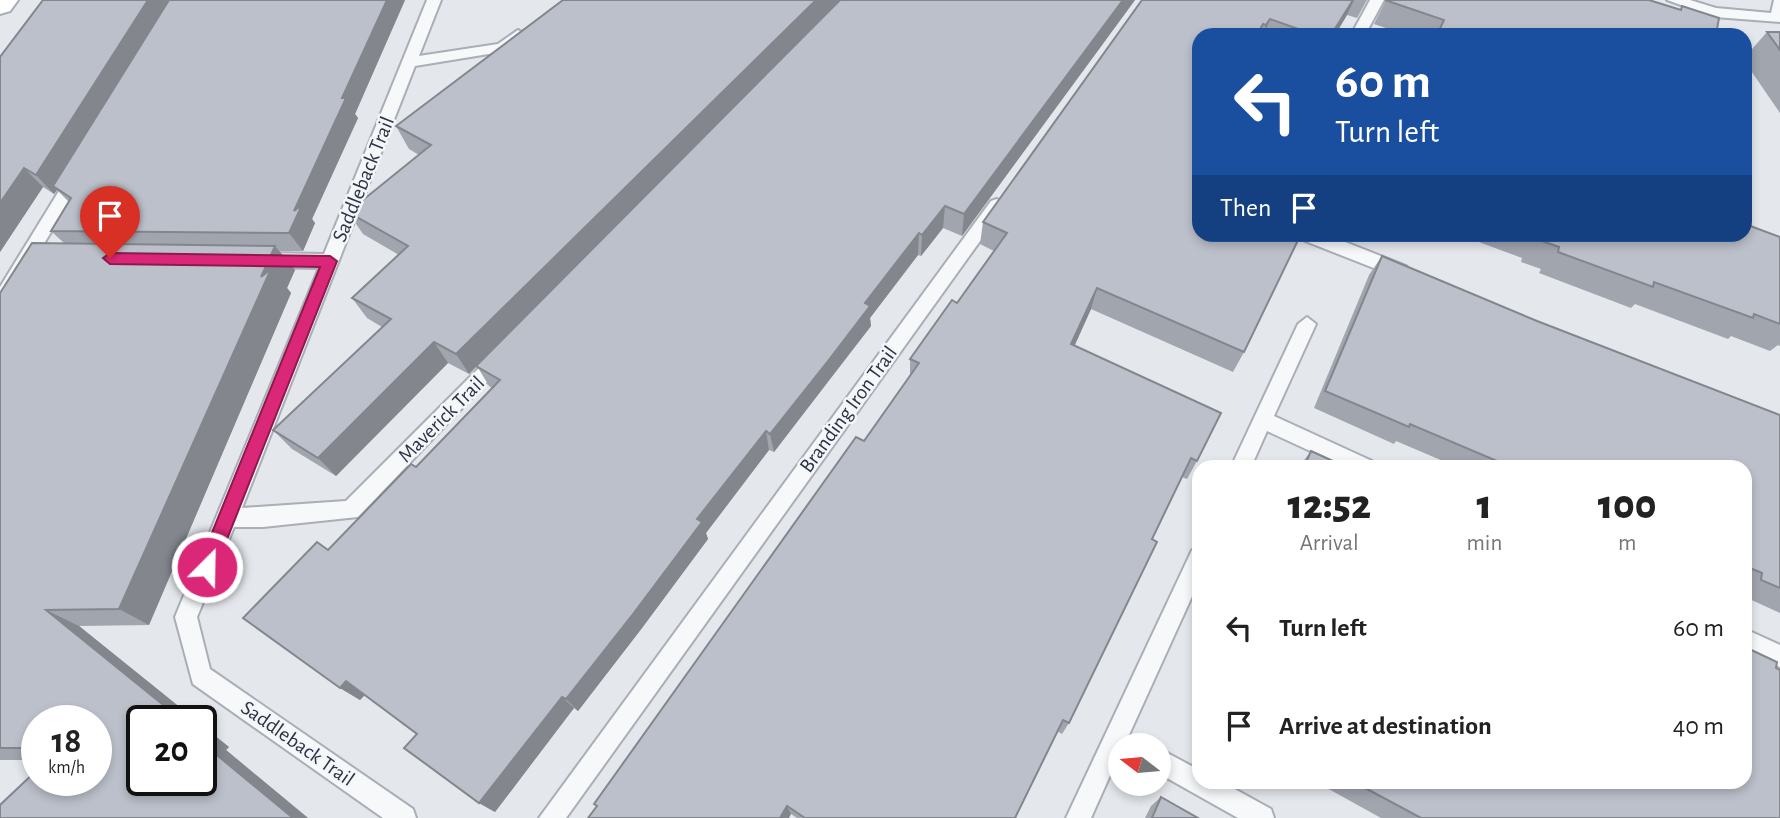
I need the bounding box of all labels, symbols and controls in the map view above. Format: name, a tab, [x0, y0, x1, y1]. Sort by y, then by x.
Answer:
icon: left	[1220, 56, 1311, 147]
text: 60 m	[1335, 58, 1431, 107]
street label: Saddleback Trail	[329, 114, 398, 245]
text: Turn left	[1335, 116, 1439, 148]
pin	[80, 186, 140, 258]
icon: arrive	[1285, 189, 1323, 227]
text: Then	[1220, 195, 1271, 221]
icon: arrive	[91, 197, 129, 235]
street label: Branding Iron Trail	[796, 342, 901, 476]
street label: Maverick Trail	[394, 372, 489, 467]
text: 12:52	[1287, 484, 1371, 526]
text: 1	[1477, 484, 1492, 526]
text: 100	[1598, 484, 1657, 526]
position arrow	[170, 530, 244, 604]
text: Arrival	[1300, 532, 1359, 555]
text: min	[1466, 532, 1502, 555]
text: m	[1618, 532, 1636, 555]
icon: left	[1220, 609, 1258, 647]
text: Turn left	[1279, 615, 1367, 641]
text: 60 m	[1673, 615, 1724, 641]
street label: Saddleback Trail	[237, 697, 358, 790]
speed limit sign: 20	[126, 705, 217, 796]
icon: arrive	[1220, 707, 1258, 745]
text: Arrive at destination	[1279, 713, 1492, 739]
text: 40 m	[1673, 713, 1724, 739]
text: 18	[52, 724, 81, 759]
north arrow	[1108, 733, 1171, 796]
map controls	[1108, 733, 1171, 796]
text: km/h	[48, 759, 85, 777]

